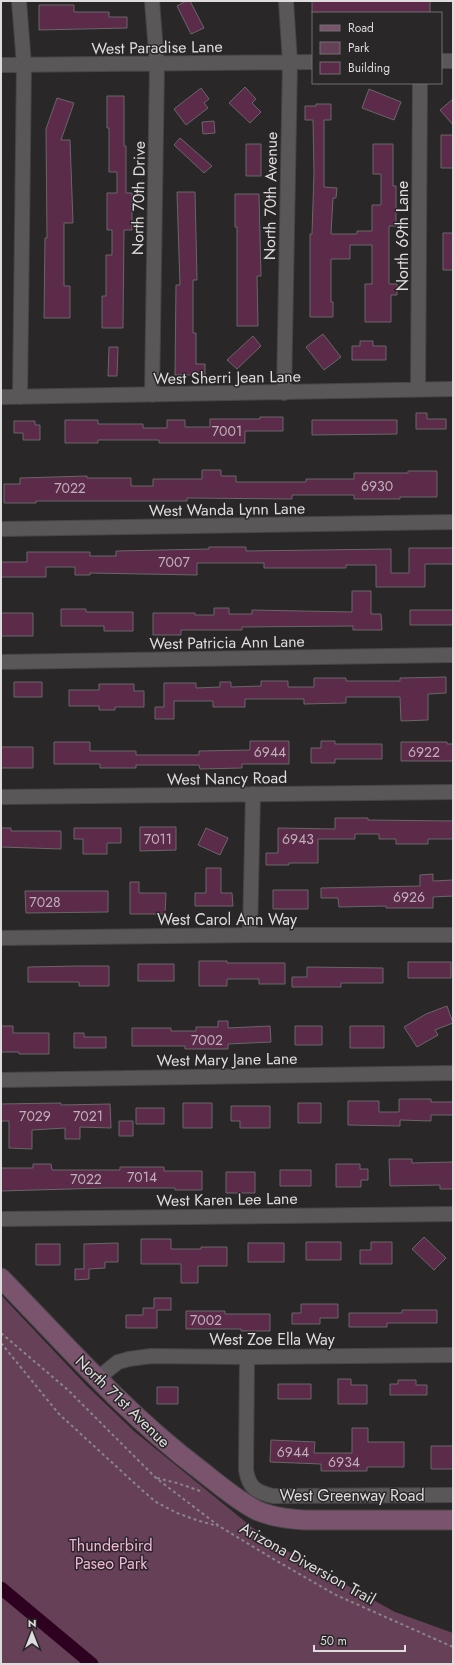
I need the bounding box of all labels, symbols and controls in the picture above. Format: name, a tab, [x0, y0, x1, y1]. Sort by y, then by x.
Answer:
legend	[312, 12, 442, 84]
text: Road	[348, 19, 374, 37]
street label: West Paradise Lane	[91, 35, 223, 60]
text: Park	[348, 39, 370, 57]
text: Building	[348, 59, 390, 77]
street label: North 70th Avenue	[258, 132, 283, 260]
street label: North 70th Drive	[126, 141, 151, 255]
street label: North 69th Lane	[391, 181, 414, 291]
street label: West Sherri Jean Lane	[153, 365, 301, 390]
house number: 7001	[212, 421, 242, 441]
house number: 6930	[361, 476, 393, 496]
house number: 7022	[54, 478, 86, 498]
street label: West Wanda Lynn Lane	[149, 497, 305, 522]
house number: 7007	[158, 552, 190, 572]
street label: West Patricia Ann Lane	[149, 630, 305, 655]
house number: 6944	[254, 742, 286, 762]
house number: 6922	[408, 742, 440, 762]
street label: West Nancy Road	[167, 766, 287, 791]
house number: 7011	[144, 829, 172, 849]
house number: 6943	[282, 829, 314, 849]
house number: 6926	[393, 887, 425, 907]
house number: 7028	[29, 892, 61, 912]
street label: West Carol Ann Way	[157, 908, 298, 931]
house number: 7002	[191, 1030, 223, 1050]
street label: West Mary Jane Lane	[156, 1047, 298, 1072]
house number: 7029	[19, 1106, 51, 1126]
house number: 7021	[73, 1106, 103, 1126]
house number: 7014	[127, 1167, 157, 1187]
house number: 7022	[70, 1169, 102, 1189]
street label: West Karen Lee Lane	[156, 1187, 298, 1212]
house number: 7002	[190, 1310, 222, 1330]
street label: West Zoe Ella Way	[209, 1328, 336, 1351]
street label: North 71st Avenue	[70, 1350, 175, 1453]
house number: 6944	[277, 1442, 309, 1462]
house number: 6934	[328, 1452, 360, 1472]
street label: West Greenway Road	[279, 1484, 425, 1507]
street label: Arizona Diversion Trail	[236, 1516, 380, 1610]
park label: Thunderbird Paseo Park	[69, 1534, 153, 1575]
north arrow	[12, 1613, 52, 1653]
text: N	[28, 1615, 36, 1631]
scale bar	[314, 1627, 405, 1653]
text: 50 m	[320, 1632, 347, 1650]

